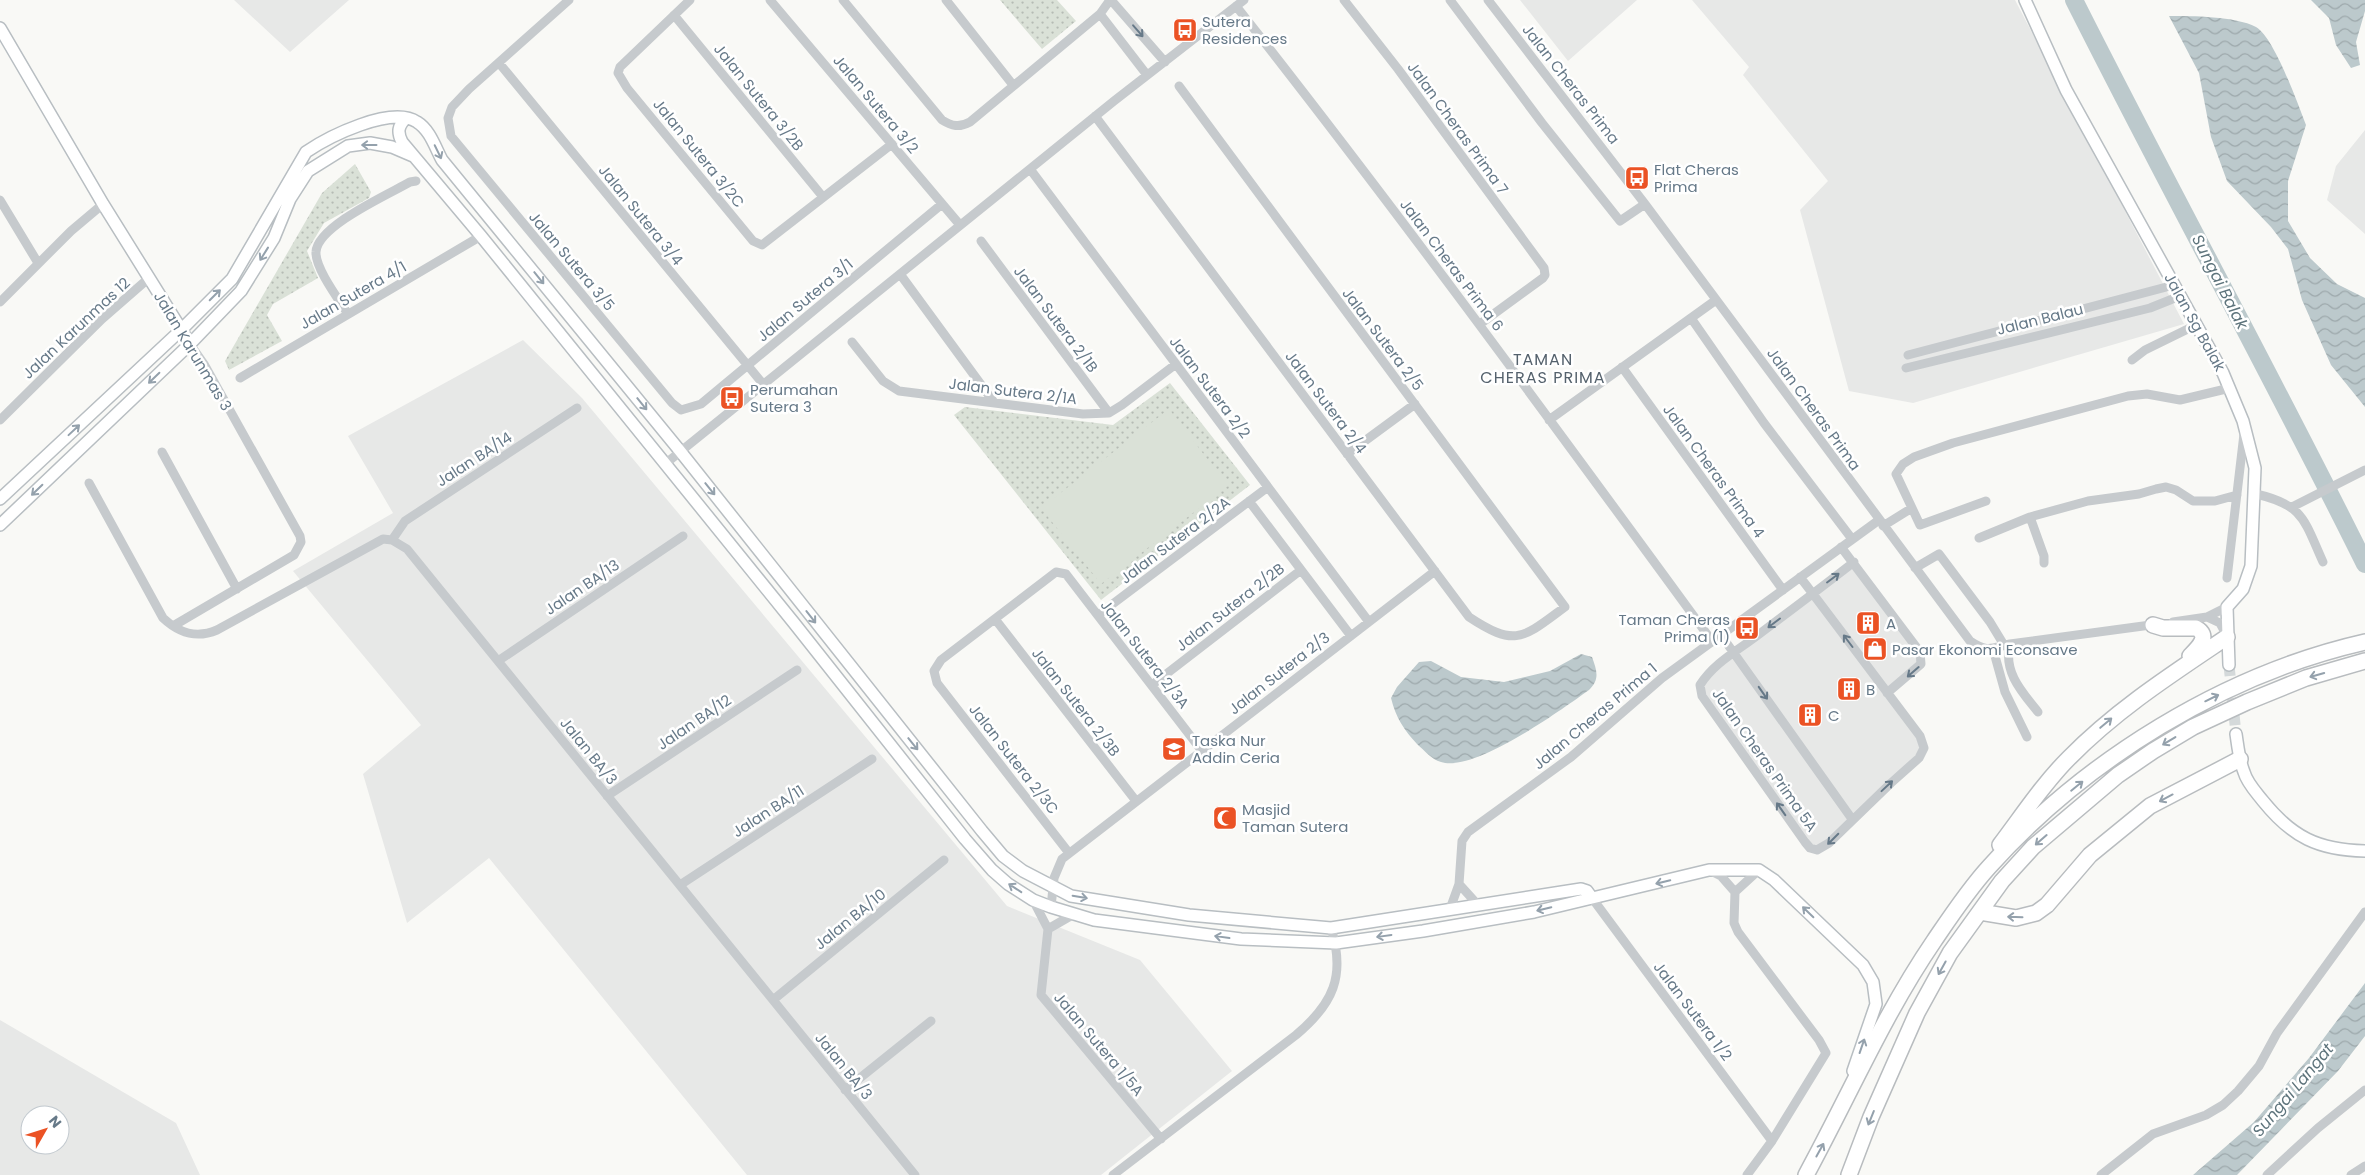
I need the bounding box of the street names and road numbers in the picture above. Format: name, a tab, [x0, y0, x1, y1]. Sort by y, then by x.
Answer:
street label: Jalan Cheras Prima	[1517, 20, 1625, 148]
street label: Jalan Sutera 3/2B	[709, 39, 809, 155]
street label: Jalan Sutera 3/2	[828, 50, 924, 158]
street label: Jalan Cheras Prima 7	[1403, 57, 1513, 199]
street label: Jalan Sutera 3/2C	[648, 94, 750, 212]
street label: Jalan Sutera 3/4	[594, 160, 688, 270]
street label: Jalan Cheras Prima 6	[1395, 195, 1509, 335]
street label: Jalan Sutera 3/5	[524, 207, 620, 315]
street label: Jalan Sutera 3/1	[753, 254, 857, 346]
street label: Jalan Sutera 4/1	[296, 256, 410, 334]
street label: Jalan Sutera 2/1B	[1009, 261, 1103, 377]
street label: Jalan Sg Balak	[2159, 269, 2231, 375]
street label: Jalan Karunmas 12	[18, 272, 134, 384]
street label: Jalan Sutera 2/5	[1337, 283, 1429, 395]
street label: Jalan Karunmas 3	[149, 287, 237, 415]
street label: Jalan Balau	[1995, 298, 2085, 340]
street label: Jalan Sutera 2/2	[1165, 332, 1255, 442]
street label: Jalan Cheras Prima	[1762, 343, 1866, 475]
street label: Jalan Sutera 2/4	[1280, 346, 1372, 458]
street label: Jalan Sutera 2/1A	[948, 373, 1078, 409]
street label: Jalan Cheras Prima 4	[1658, 400, 1770, 542]
street label: Jalan BA/14	[432, 427, 516, 491]
street label: Jalan Sutera 2/2A	[1116, 492, 1234, 588]
street label: Jalan BA/13	[541, 554, 623, 620]
street label: Jalan Sutera 2/2B	[1172, 558, 1288, 656]
street label: Jalan Sutera 2/3A	[1096, 595, 1194, 713]
street label: Jalan Sutera 2/3	[1224, 627, 1334, 719]
street label: Jalan Sutera 2/3B	[1027, 643, 1125, 761]
street label: Jalan Cheras Prima 1	[1529, 658, 1661, 774]
street label: Jalan Cheras Prima 5A	[1707, 684, 1823, 836]
street label: Jalan BA/12	[653, 689, 735, 755]
street label: Jalan Sutera 2/3C	[964, 699, 1064, 819]
street label: Jalan BA/3	[555, 713, 623, 789]
street label: Jalan BA/11	[728, 780, 808, 842]
street label: Jalan BA/10	[810, 884, 890, 954]
street label: Jalan Sutera 1/2	[1649, 957, 1737, 1065]
street label: Jalan Sutera 1/5A	[1049, 987, 1149, 1101]
street label: Jalan BA/3	[810, 1028, 878, 1104]

